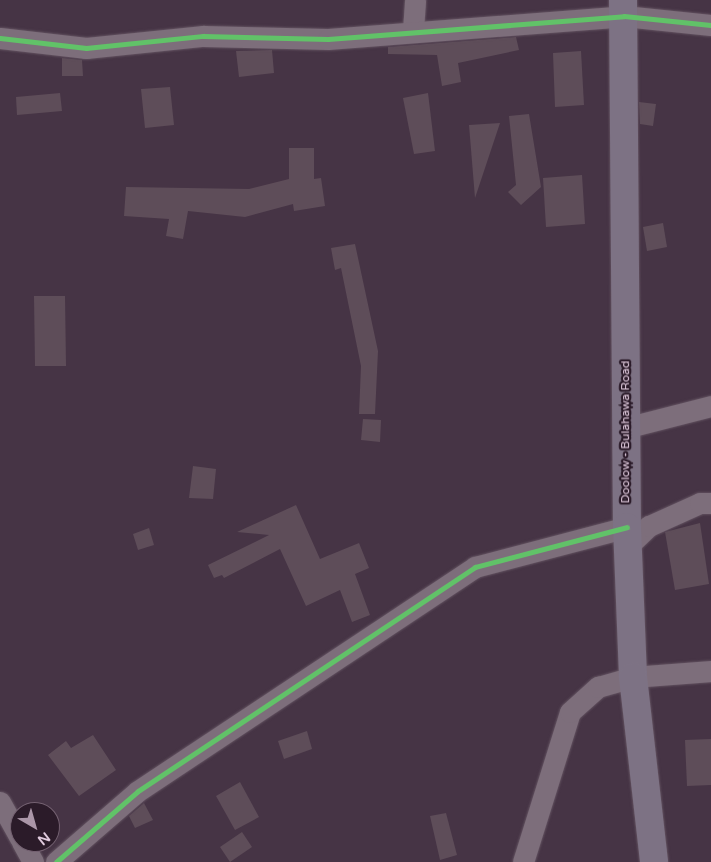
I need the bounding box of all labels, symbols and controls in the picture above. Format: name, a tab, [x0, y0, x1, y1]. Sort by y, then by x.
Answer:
street label: Doolow - Bulahawa Road	[619, 361, 633, 503]
north arrow	[10, 802, 60, 852]
text: N	[34, 828, 54, 849]

